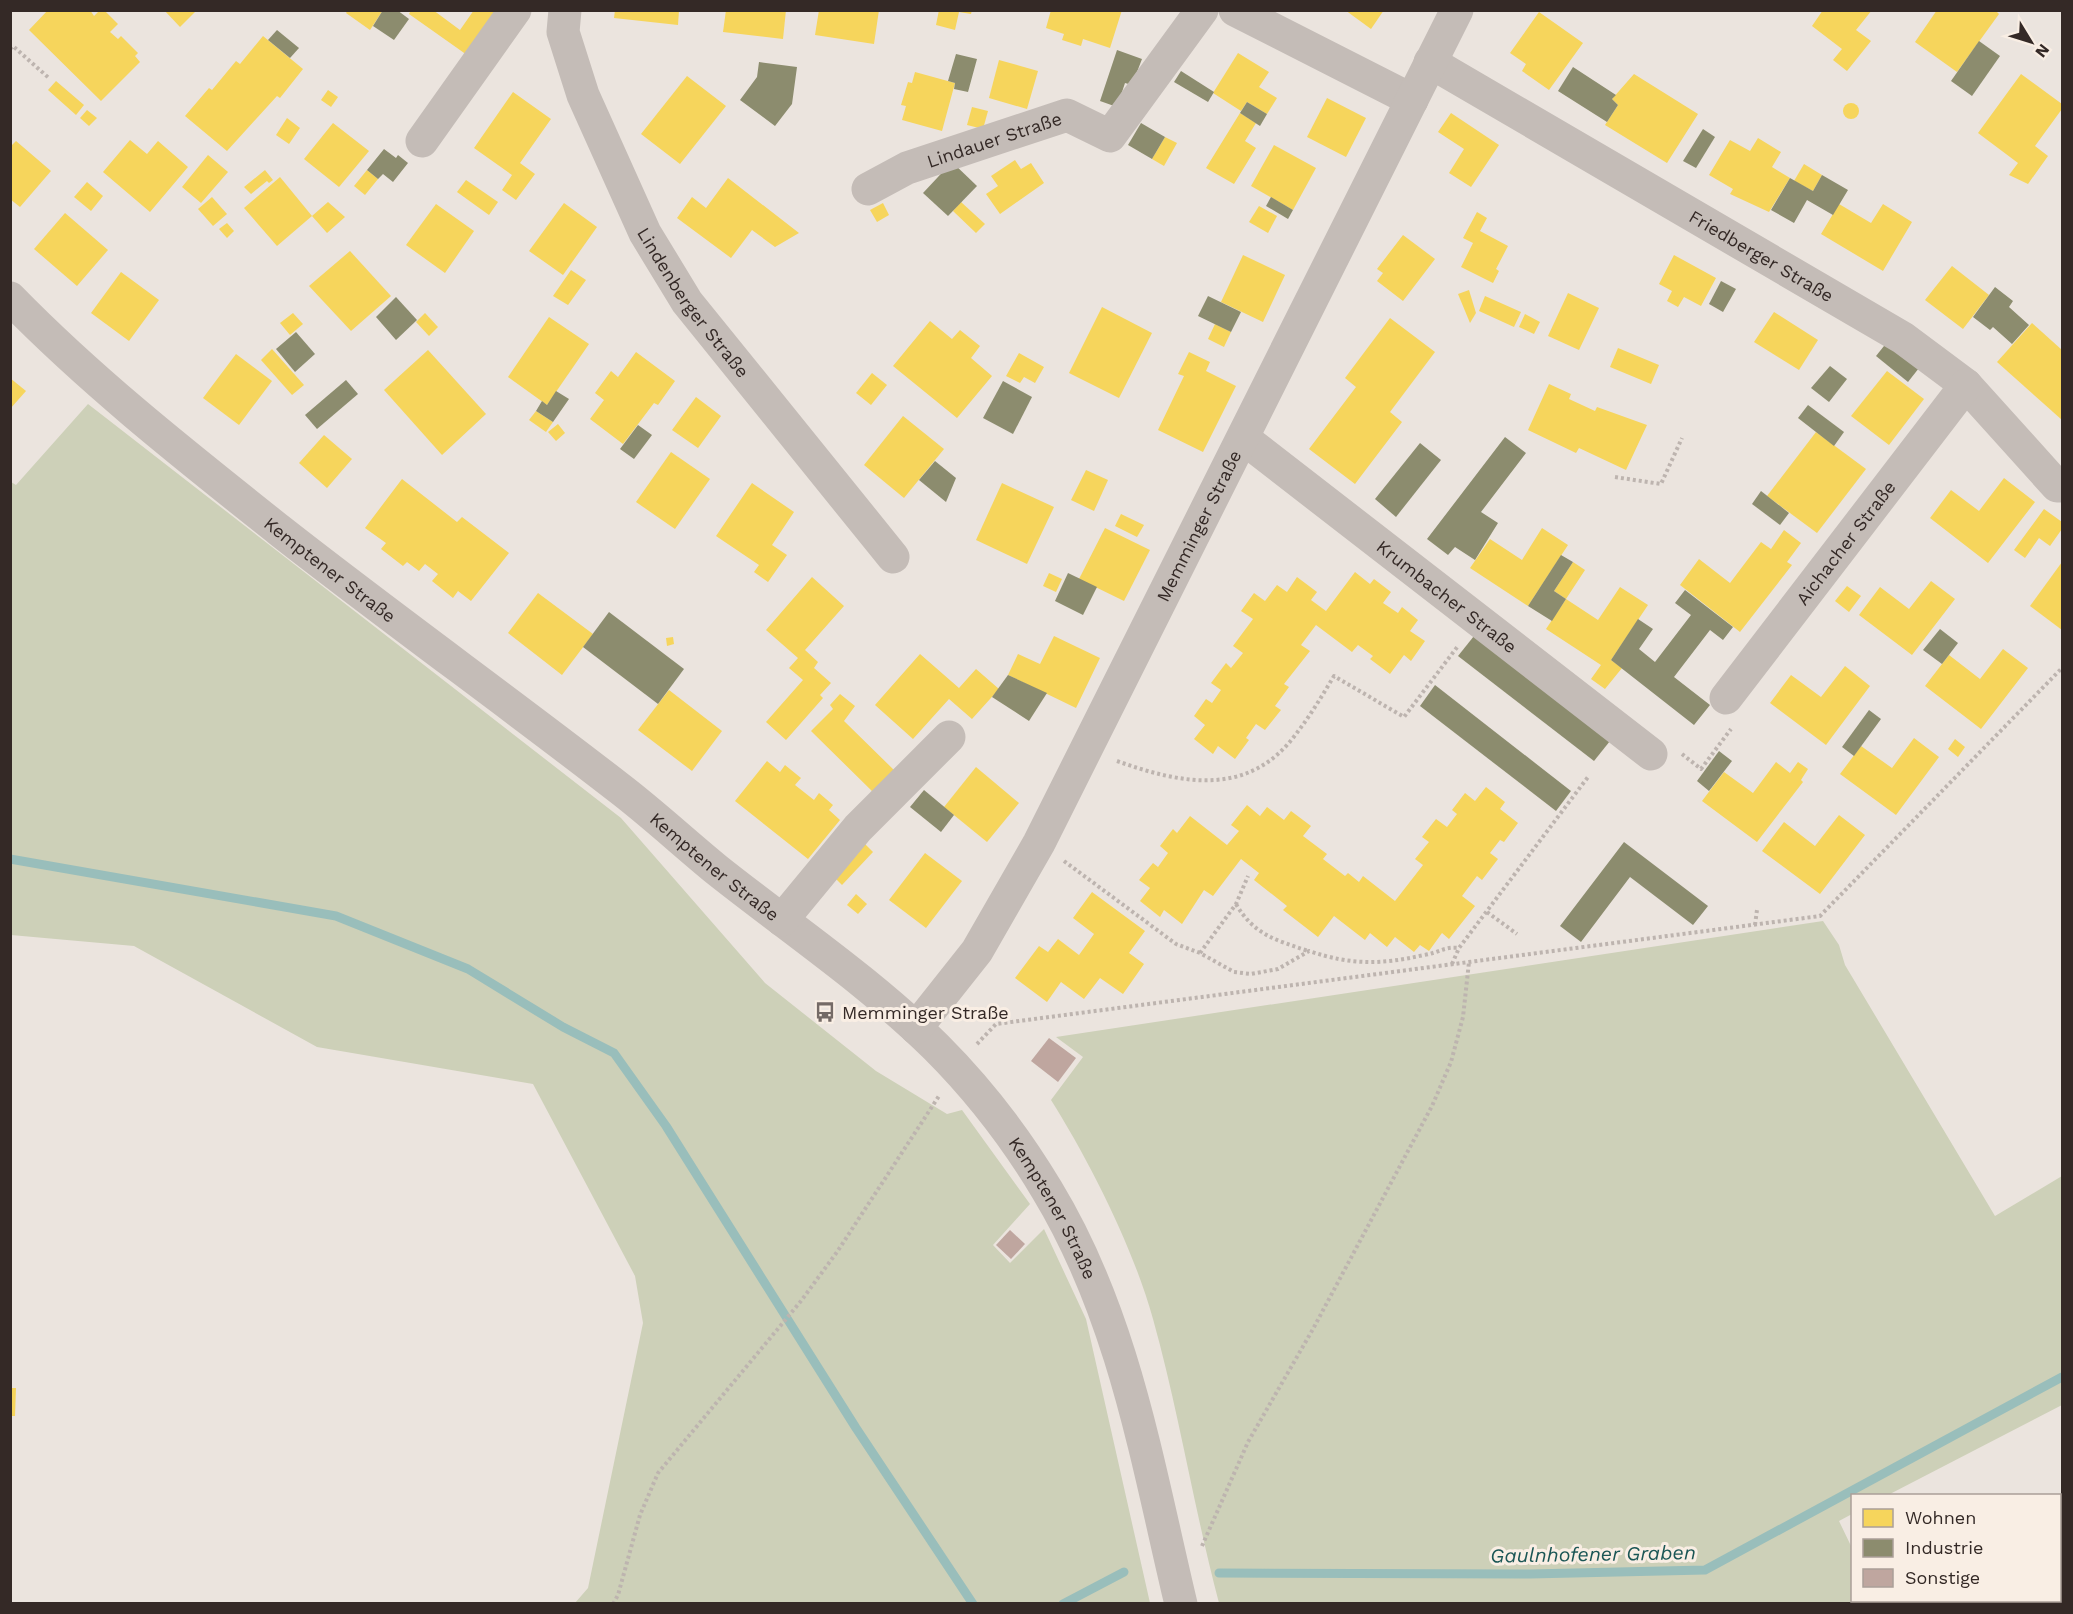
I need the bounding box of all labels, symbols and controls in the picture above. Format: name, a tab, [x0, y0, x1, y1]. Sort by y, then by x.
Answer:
north arrow	[2001, 12, 2061, 72]
text: N	[2031, 40, 2054, 61]
street label: Lindauer Straße	[924, 107, 1064, 171]
street label: Friedberger Straße	[1686, 205, 1838, 306]
street label: Lindenberger Straße	[633, 223, 754, 381]
street label: Memminger Straße	[1152, 446, 1245, 605]
street label: Aichacher Straße	[1791, 476, 1899, 609]
street label: Kemptener Straße	[260, 512, 400, 626]
street label: Krumbacher Straße	[1373, 535, 1521, 657]
street label: Kemptener Straße	[646, 807, 784, 925]
bus stop icon: Memminger Straße	[813, 1000, 837, 1024]
place label: Memminger Straße	[842, 1002, 1009, 1023]
street label: Kemptener Straße	[1005, 1133, 1101, 1282]
legend	[1851, 1494, 2061, 1602]
text: Wohnen	[1905, 1507, 1976, 1528]
text: Industrie	[1905, 1537, 1983, 1558]
water label: Gaulnhofener Graben	[1490, 1540, 1696, 1568]
text: Sonstige	[1905, 1567, 1980, 1588]

